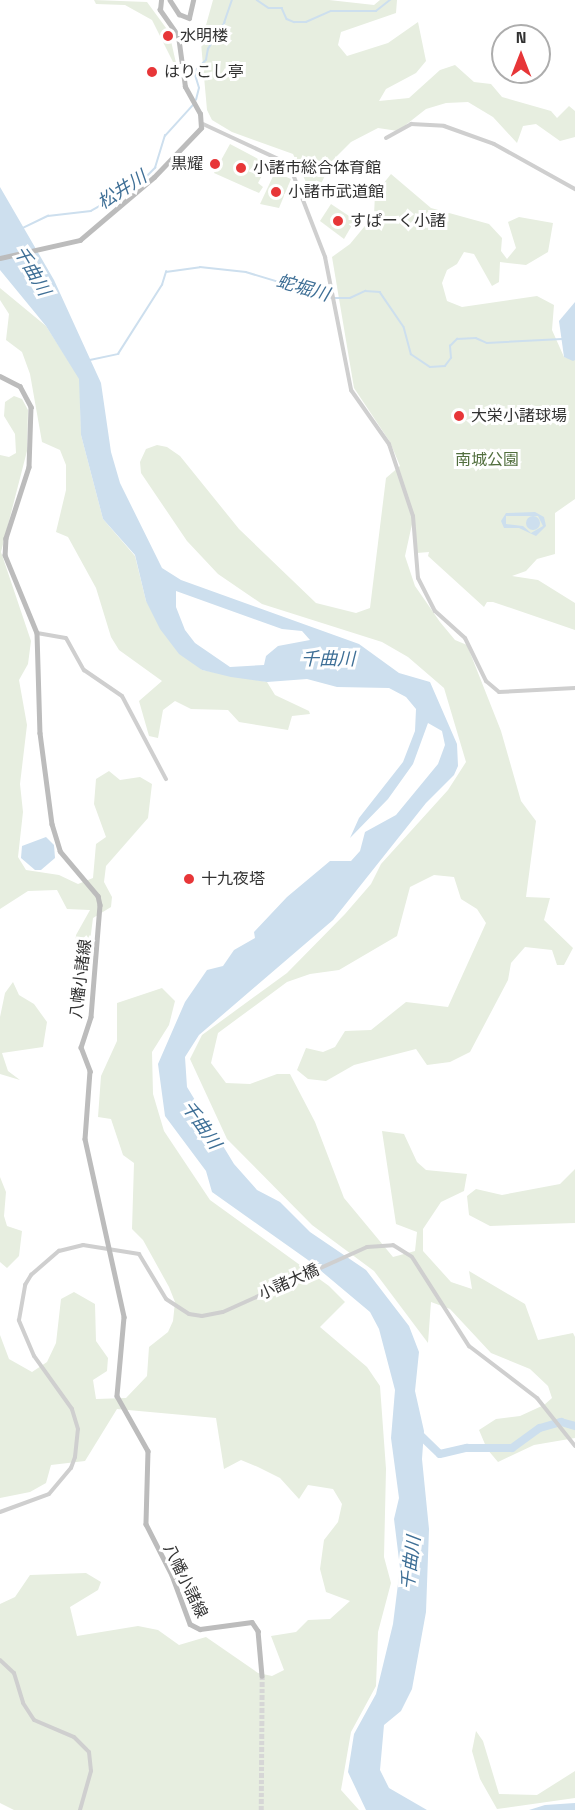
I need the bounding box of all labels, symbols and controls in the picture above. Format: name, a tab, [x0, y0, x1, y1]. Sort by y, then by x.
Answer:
north arrow	[491, 24, 551, 84]
place label: 水明楼	[180, 26, 228, 46]
text: N	[516, 27, 526, 48]
marker: 水明楼	[161, 29, 175, 43]
place label: はりこし亭	[164, 62, 244, 82]
marker: はりこし亭	[145, 65, 159, 79]
place label: 黒耀	[171, 154, 203, 174]
marker: 黒耀	[208, 157, 222, 171]
place label: 小諸市総合体育館	[253, 158, 381, 178]
marker: 小諸市総合体育館	[234, 161, 248, 175]
water label: 松井川	[93, 166, 151, 214]
place label: 小諸市武道館	[288, 182, 384, 202]
marker: 小諸市武道館	[269, 185, 283, 199]
place label: すぱーく小諸	[350, 211, 446, 231]
marker: すぱーく小諸	[331, 214, 345, 228]
water label: 千曲川	[9, 242, 55, 300]
water label: 蛇堀川	[274, 270, 332, 306]
place label: 大栄小諸球場	[471, 406, 567, 426]
marker: 大栄小諸球場	[452, 409, 466, 423]
park label: 南城公園	[455, 450, 519, 470]
water label: 千曲川	[301, 648, 355, 670]
place label: 十九夜塔	[201, 869, 265, 889]
marker: 十九夜塔	[182, 872, 196, 886]
street label: 八幡小諸線	[67, 938, 95, 1020]
water label: 千曲川	[177, 1097, 225, 1153]
street label: 小諸大橋	[256, 1260, 322, 1304]
water label: 千曲川	[397, 1535, 425, 1591]
street label: 八幡小諸線	[159, 1541, 211, 1621]

